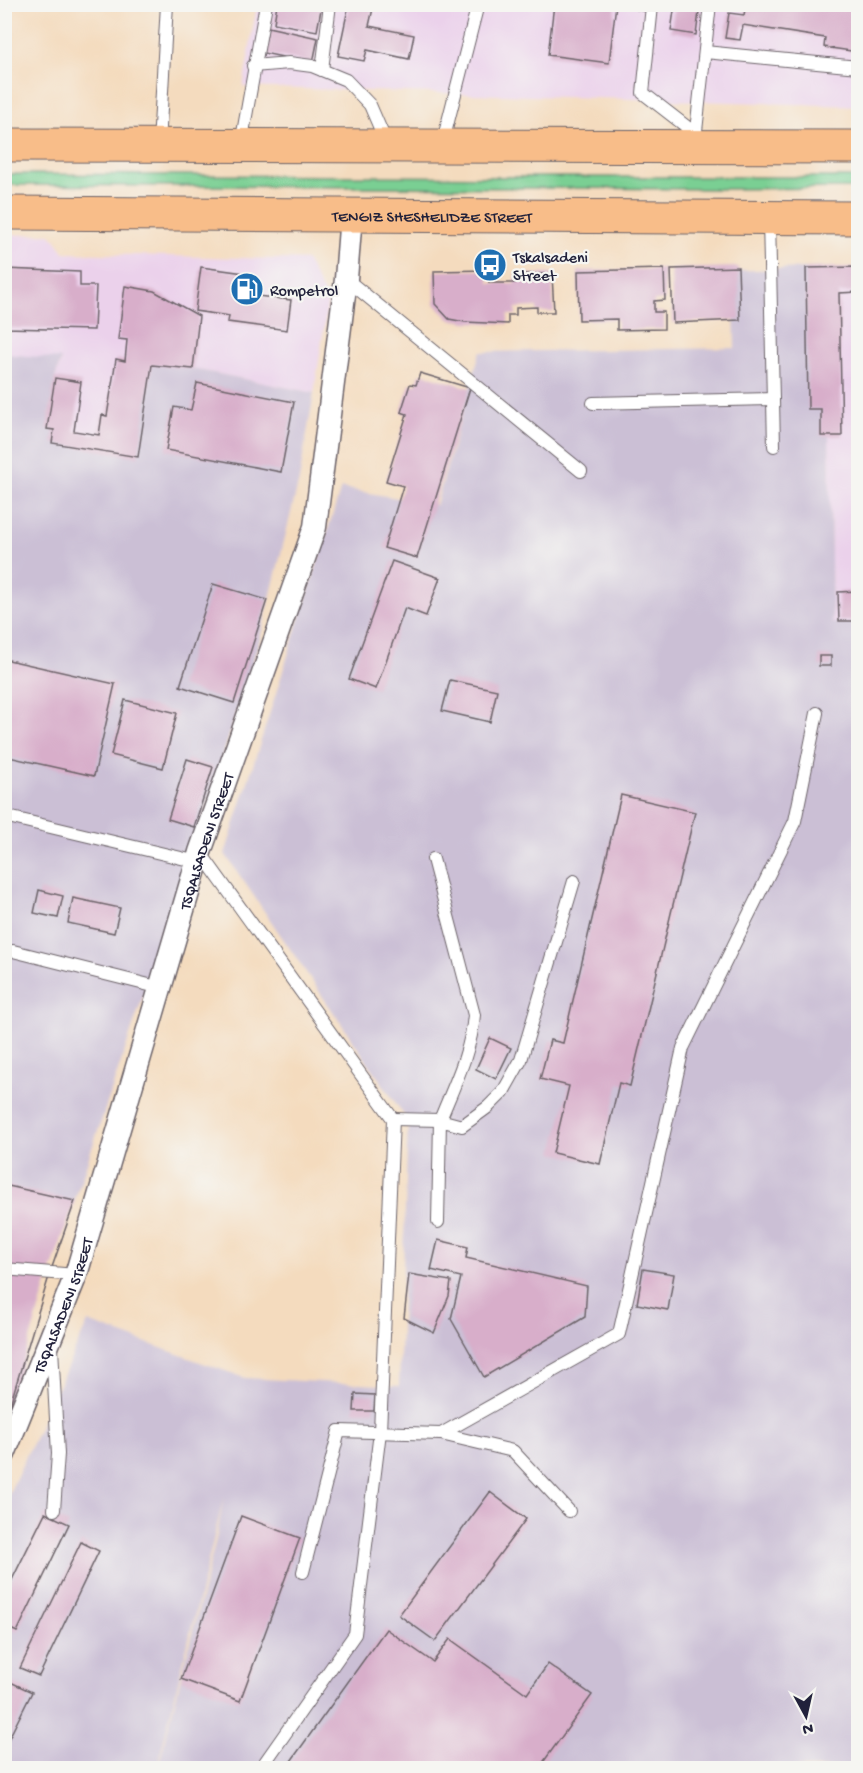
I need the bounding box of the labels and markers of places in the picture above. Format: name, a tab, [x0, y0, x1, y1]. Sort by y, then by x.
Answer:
bus stop icon: Tskalsadeni Street	[472, 247, 508, 283]
place label: Tskalsadeni Street	[512, 250, 588, 287]
fuel station icon: Rompetrol	[229, 271, 265, 307]
place label: Rompetrol	[270, 283, 338, 302]

